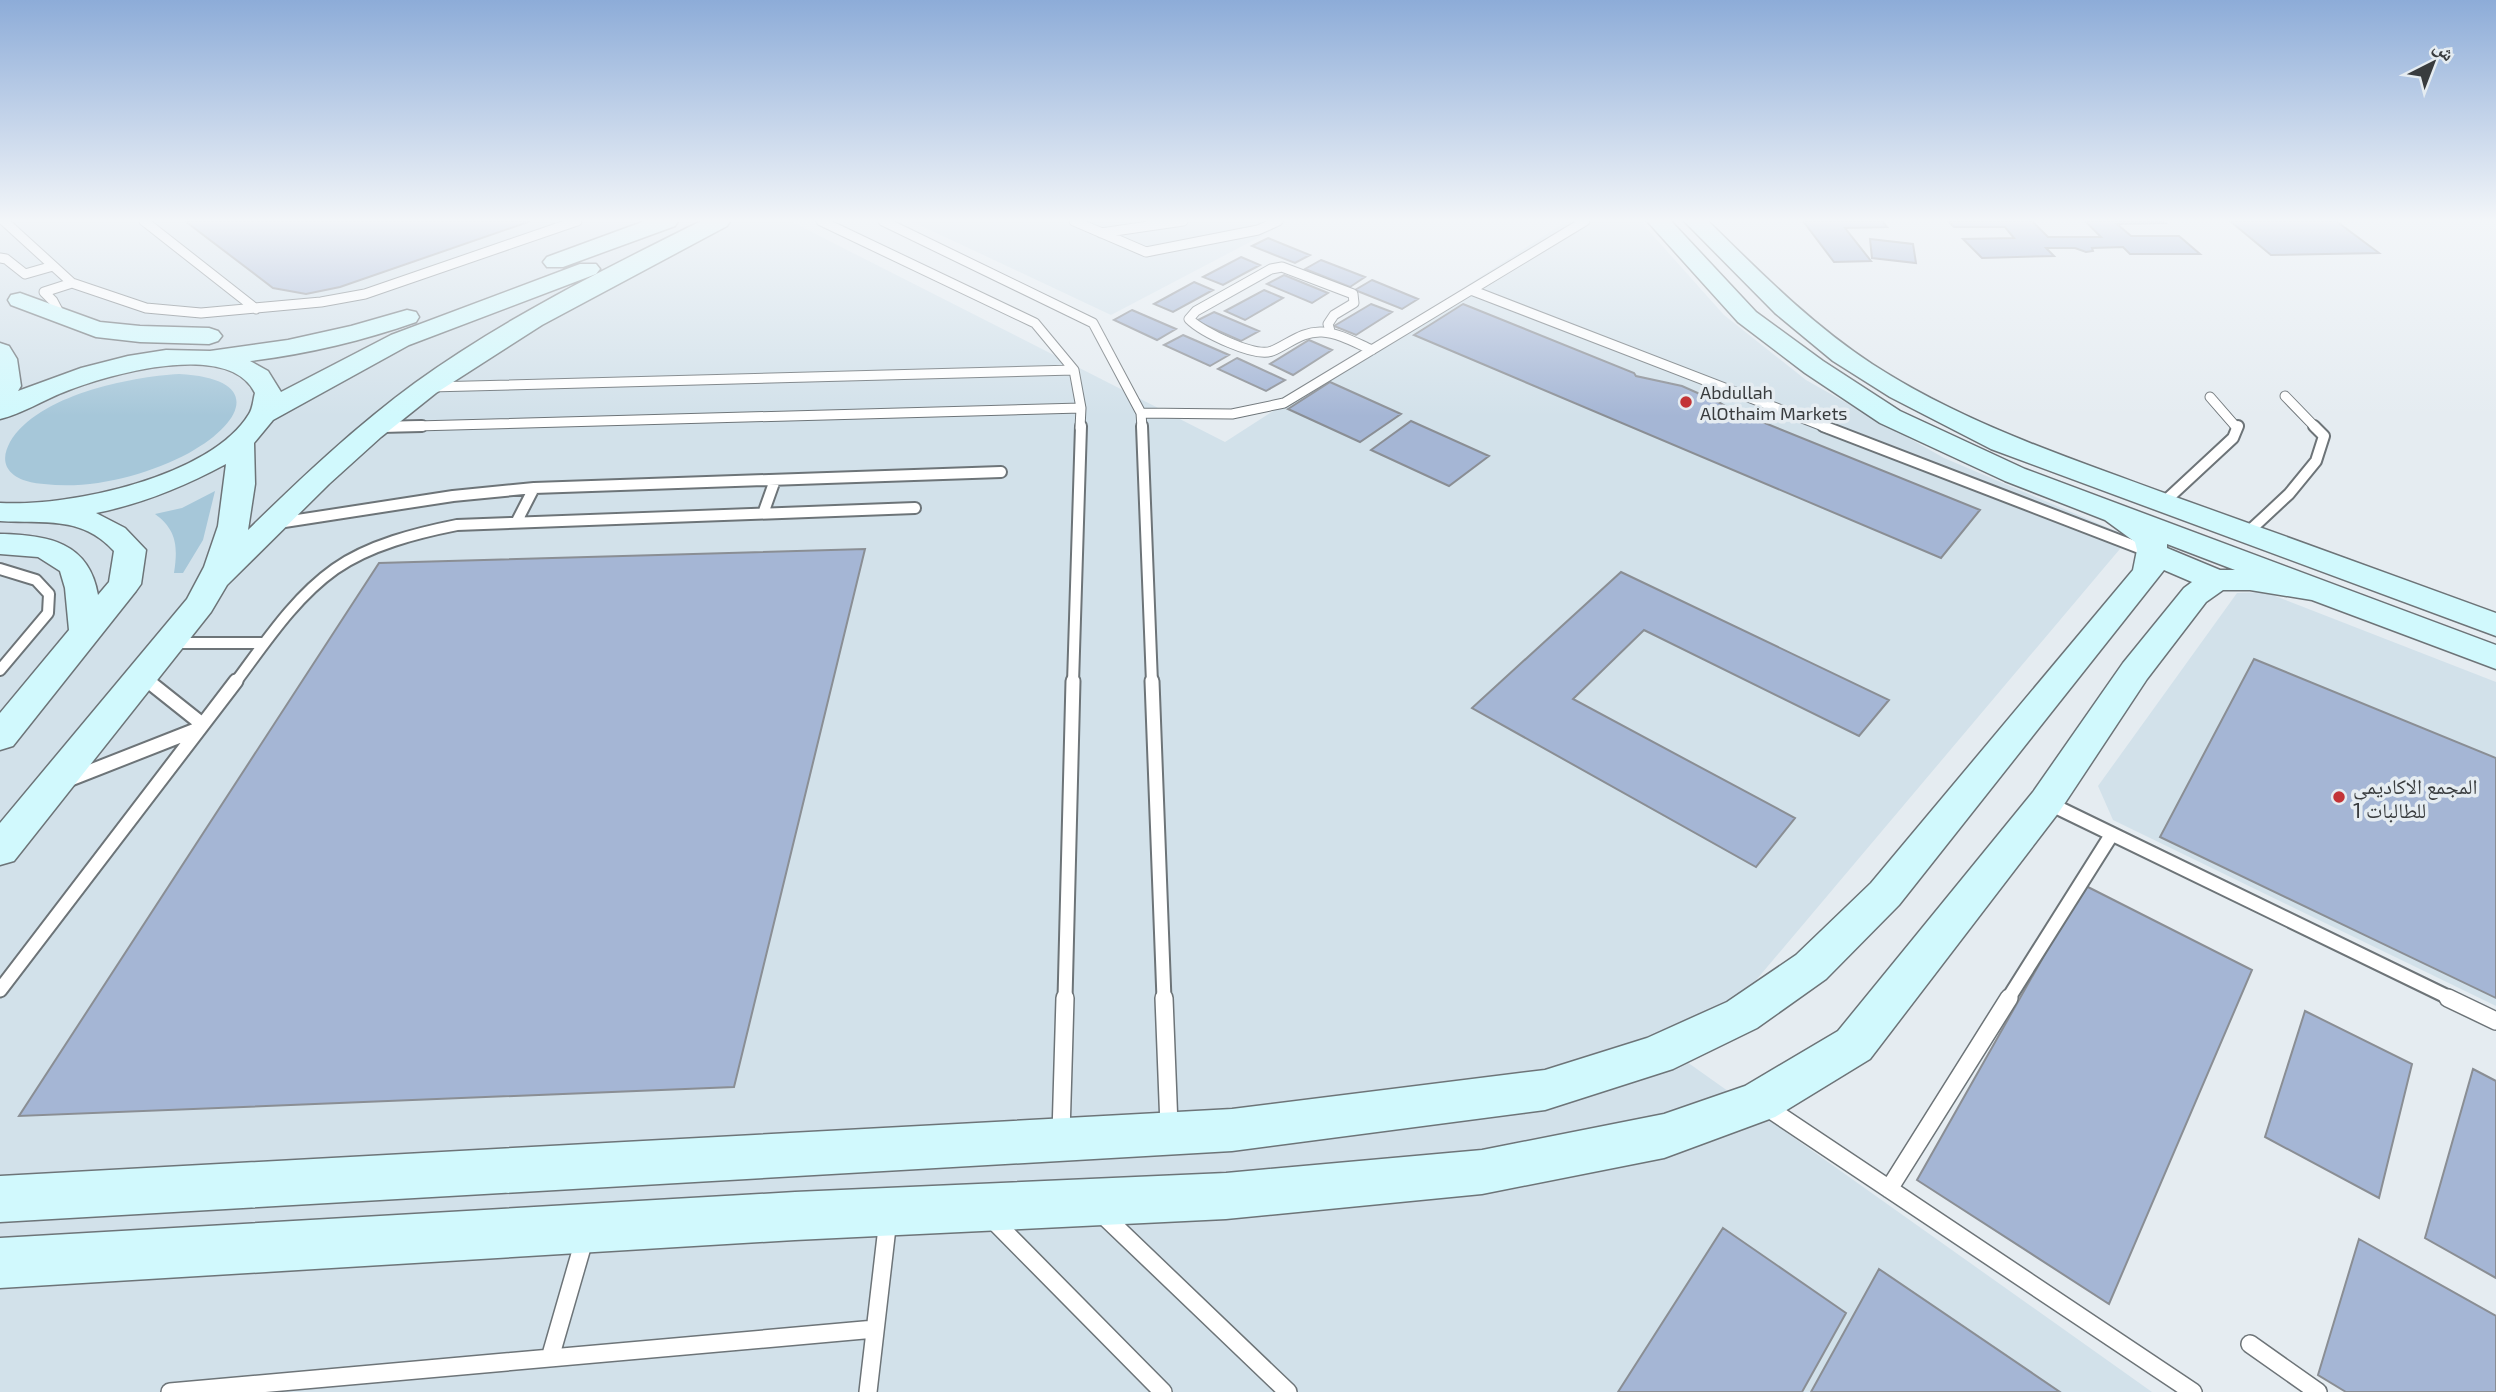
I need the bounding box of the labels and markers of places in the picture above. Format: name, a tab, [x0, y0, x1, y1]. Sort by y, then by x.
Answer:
place label: Abdullah AlOthaim Markets	[1700, 381, 1847, 424]
marker: Abdullah AlOthaim Markets	[1678, 394, 1694, 410]
place label: المجمع الاكاديمي 1 للطالبات	[2353, 773, 2477, 822]
marker: المجمع الاكاديمي 1 للطالبات	[2331, 789, 2347, 805]

